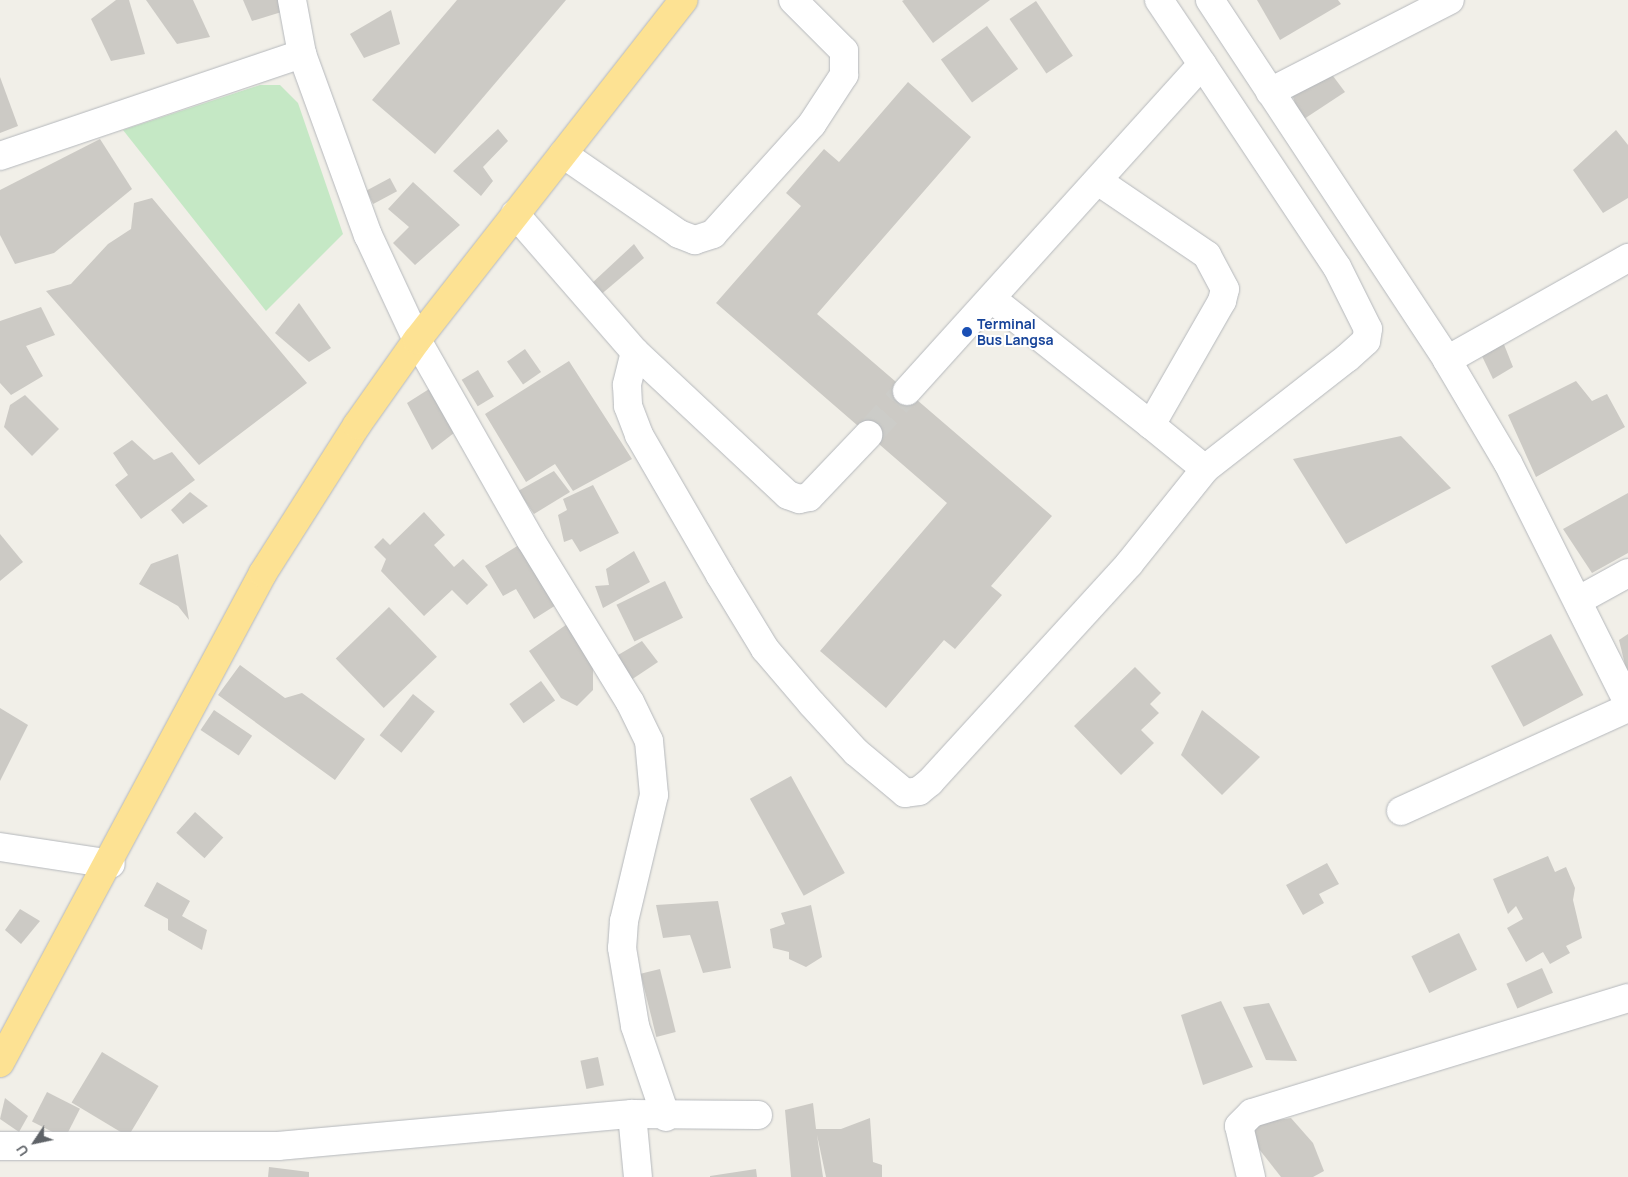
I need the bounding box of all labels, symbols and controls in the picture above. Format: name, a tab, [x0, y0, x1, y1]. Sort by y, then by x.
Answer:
place label: Terminal Bus Langsa	[977, 316, 1054, 348]
marker: Terminal Bus Langsa	[961, 326, 973, 338]
north arrow	[10, 1117, 60, 1167]
text: U	[11, 1141, 33, 1160]

